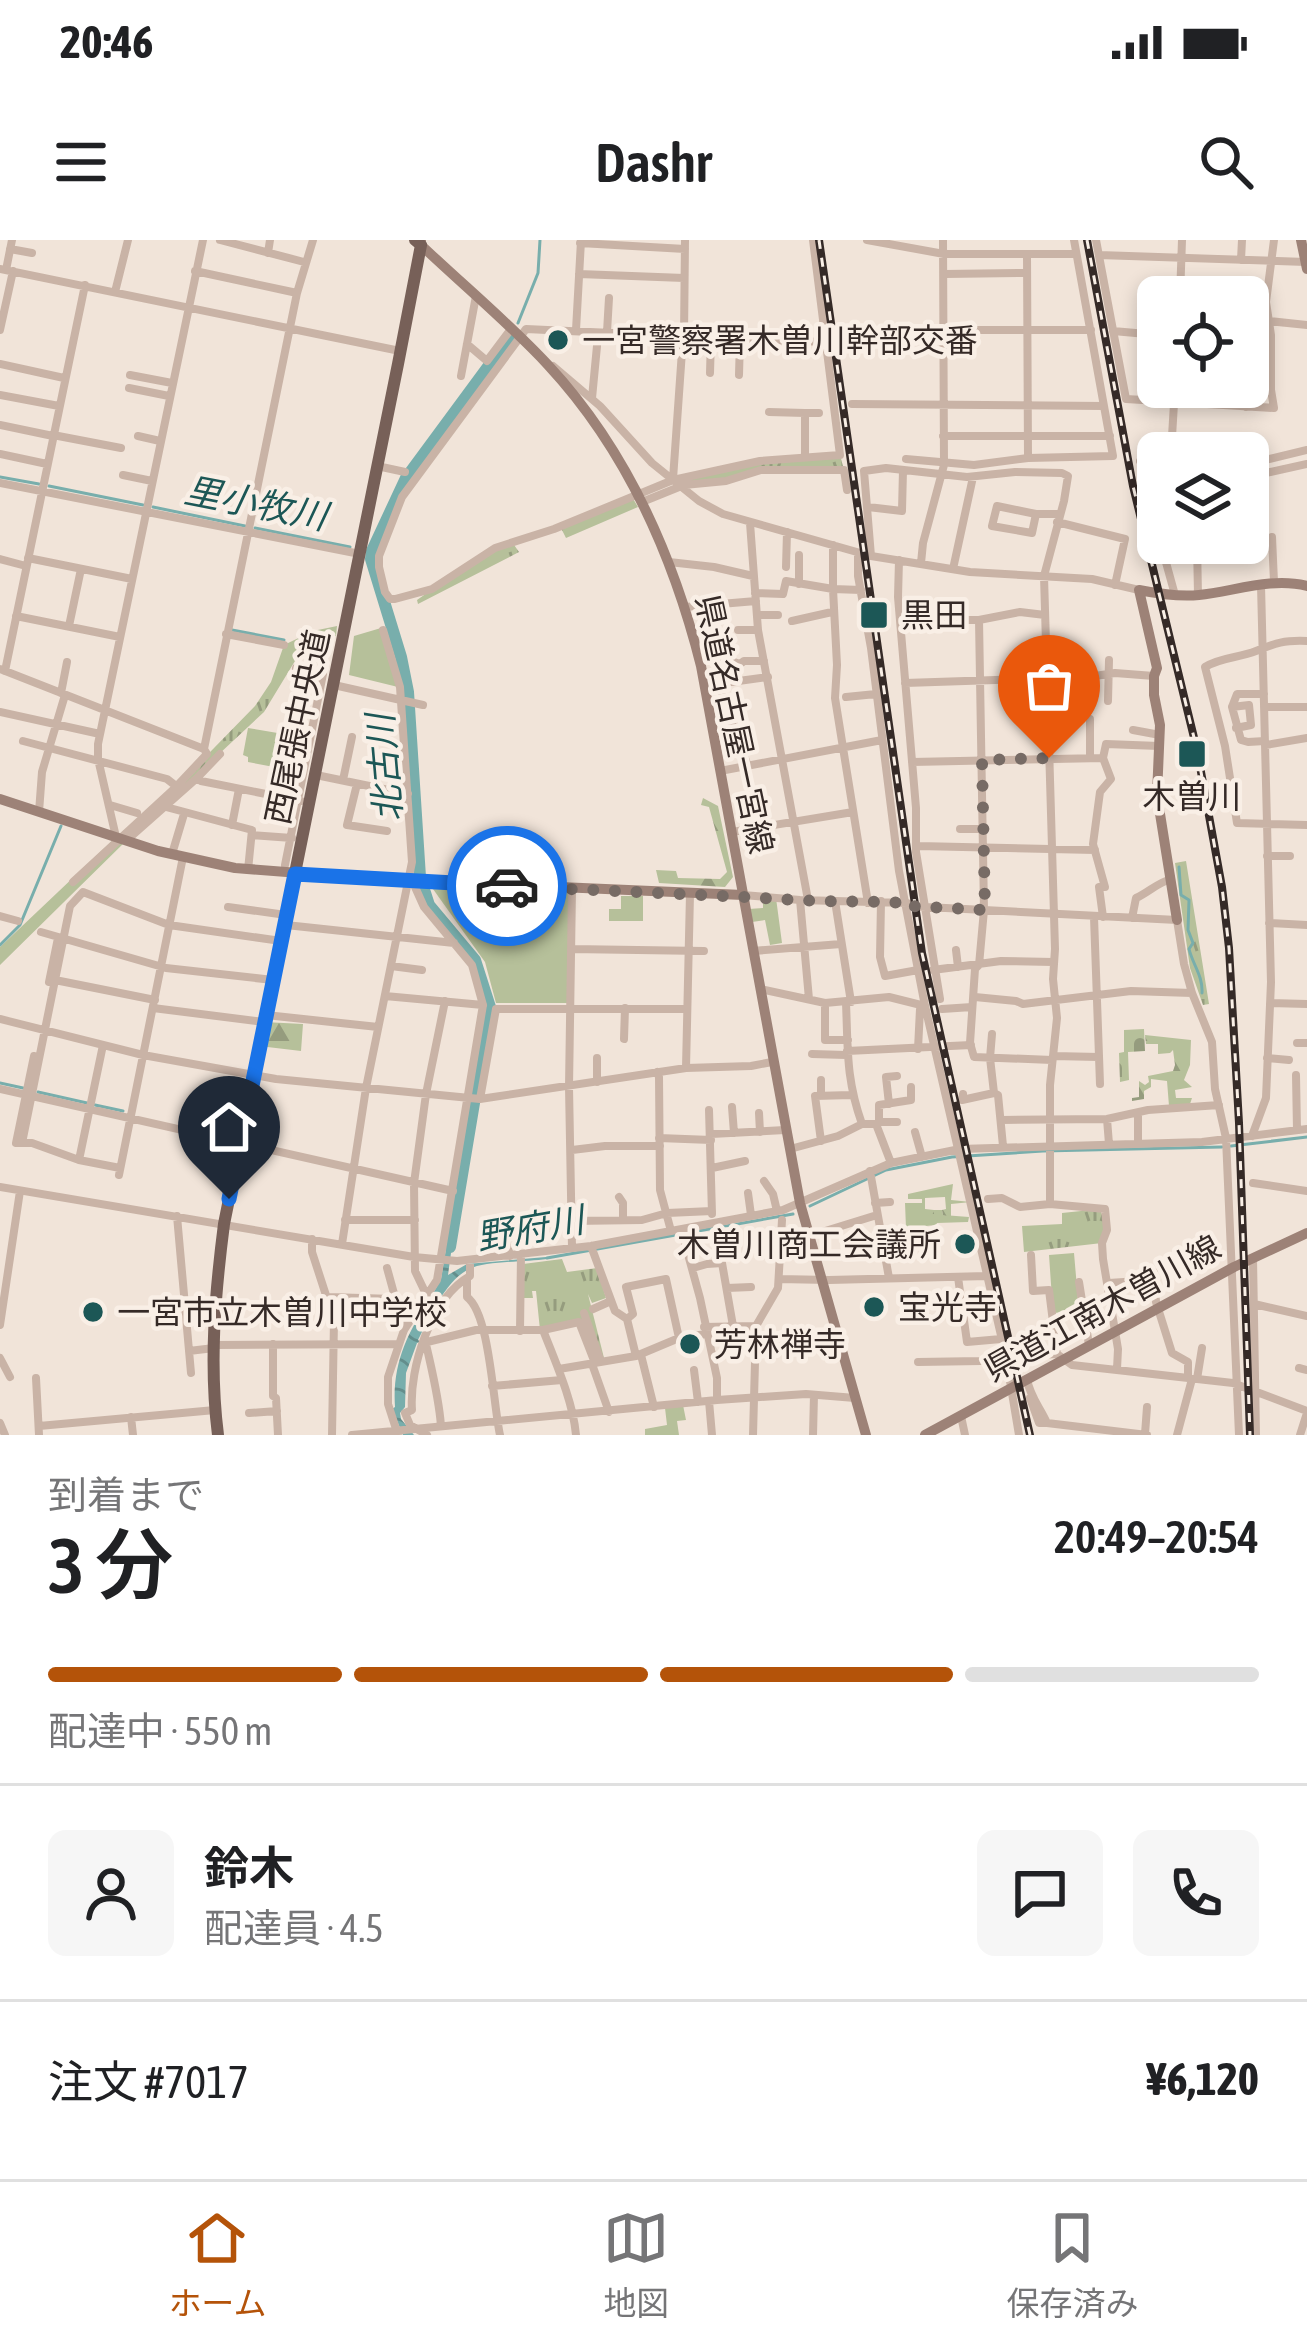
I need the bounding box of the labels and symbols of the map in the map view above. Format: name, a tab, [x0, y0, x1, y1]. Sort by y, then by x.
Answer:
place label: 一宮警察署木曽川幹部交番	[582, 321, 978, 359]
marker: 一宮警察署木曽川幹部交番	[545, 327, 571, 353]
water label: 里小牧川	[181, 469, 335, 538]
street label: 県道名古屋一宮線	[689, 591, 781, 857]
place label: 黒田	[901, 596, 967, 634]
marker: 黒田	[858, 599, 890, 631]
street label: 西尾張中央道	[258, 626, 336, 828]
pin	[998, 635, 1100, 758]
water label: 北古川	[358, 708, 410, 824]
marker: 木曽川	[1176, 738, 1208, 770]
place label: 木曽川	[1143, 777, 1242, 815]
courier	[447, 826, 567, 946]
pin	[178, 1076, 280, 1199]
water label: 野府川	[473, 1197, 591, 1258]
place label: 木曽川商工会議所	[677, 1225, 941, 1263]
street label: 県道江南木曽川線	[977, 1227, 1227, 1389]
marker: 木曽川商工会議所	[952, 1231, 978, 1257]
place label: 宝光寺	[898, 1288, 997, 1326]
place label: 一宮市立木曽川中学校	[117, 1293, 447, 1331]
marker: 宝光寺	[861, 1294, 887, 1320]
marker: 一宮市立木曽川中学校	[80, 1299, 106, 1325]
place label: 芳林禅寺	[714, 1325, 846, 1363]
marker: 芳林禅寺	[677, 1331, 703, 1357]

